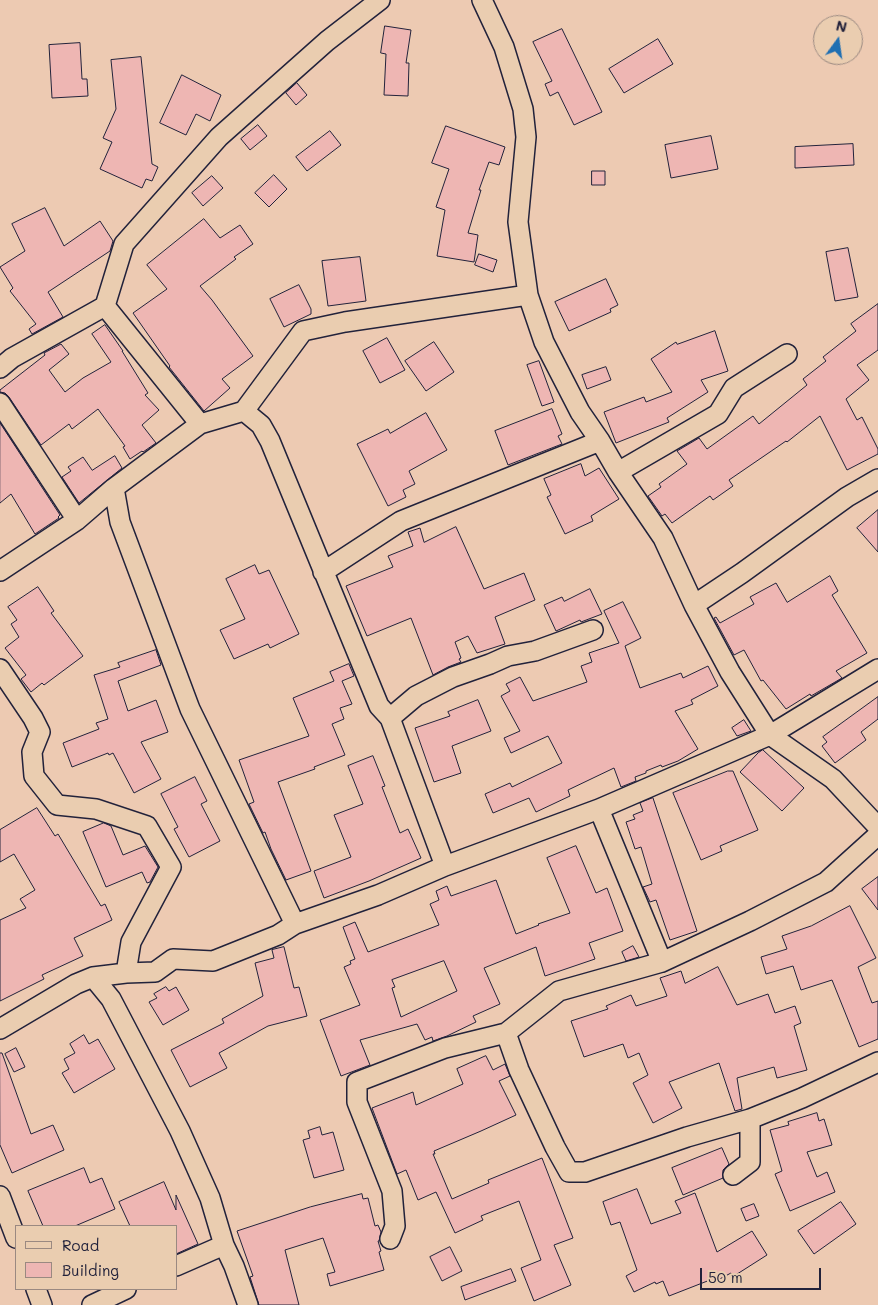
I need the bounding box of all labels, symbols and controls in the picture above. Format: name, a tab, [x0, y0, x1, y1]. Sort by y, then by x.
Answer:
north arrow	[813, 15, 863, 65]
text: N	[834, 15, 849, 36]
legend	[15, 1225, 178, 1290]
text: Road	[62, 1235, 99, 1255]
scale bar	[703, 1258, 824, 1290]
text: Building	[62, 1260, 119, 1280]
text: 50 m	[708, 1267, 743, 1287]

